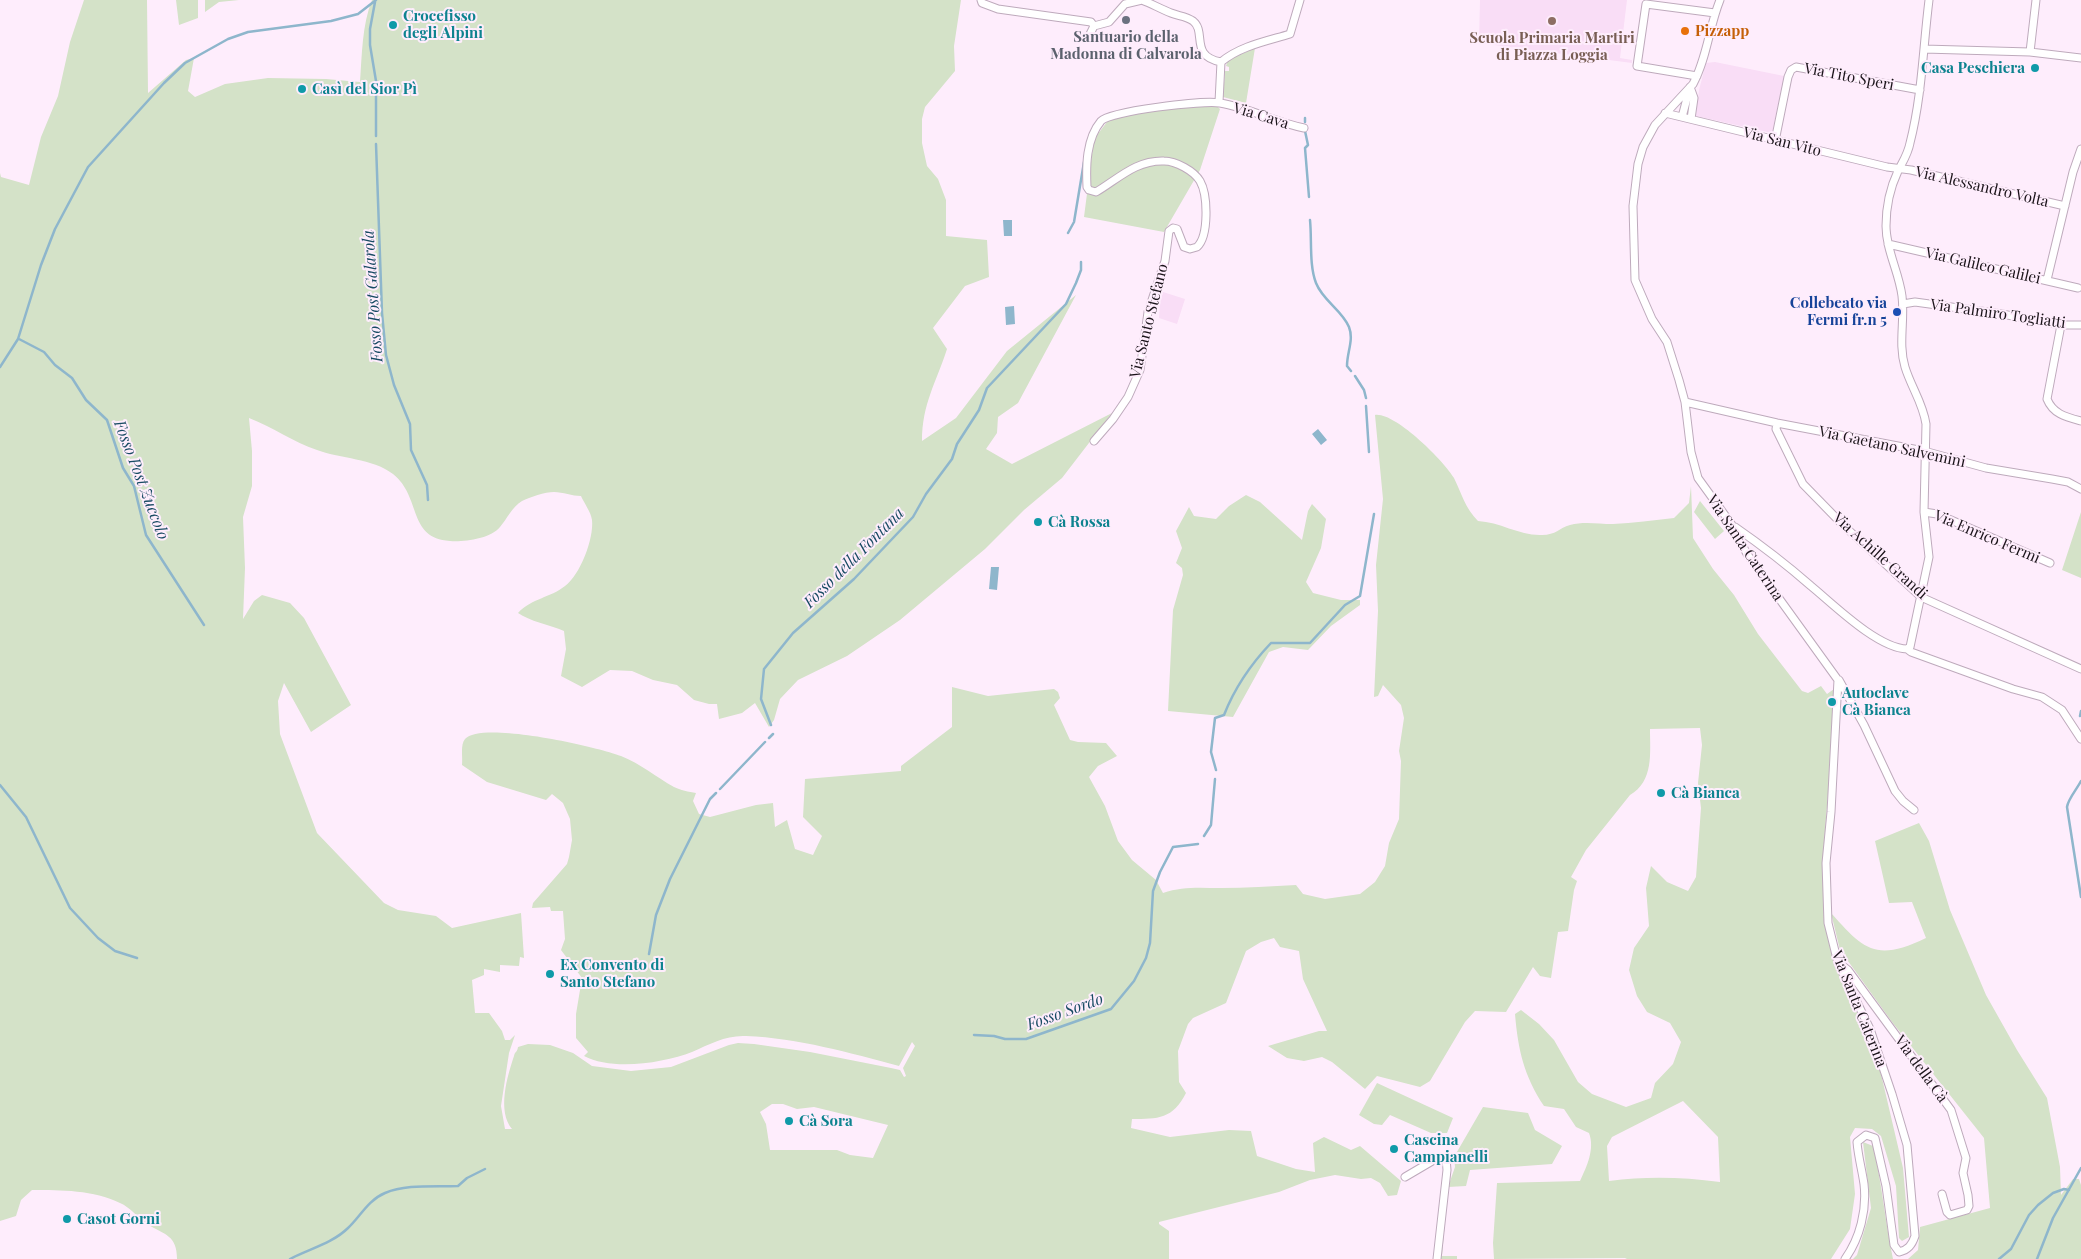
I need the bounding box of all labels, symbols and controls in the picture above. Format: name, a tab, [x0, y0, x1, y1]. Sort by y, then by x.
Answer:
place label: Crocefisso degli Alpini	[403, 7, 483, 42]
marker: Santuario della Madonna di Calvarola	[1120, 14, 1132, 26]
marker: Scuola Primaria Martiri di Piazza Loggia	[1546, 15, 1558, 27]
marker: Crocefisso degli Alpini	[387, 19, 399, 31]
place label: Pizzapp	[1695, 22, 1749, 40]
marker: Pizzapp	[1679, 25, 1691, 37]
place label: Santuario della Madonna di Calvarola	[1050, 28, 1202, 63]
place label: Scuola Primaria Martiri di Piazza Loggia	[1469, 29, 1635, 64]
street label: Via Tito Speri	[1803, 59, 1895, 95]
place label: Casa Peschiera	[1921, 59, 2025, 77]
marker: Casa Peschiera	[2029, 62, 2041, 74]
place label: Casì del Sior Pì	[312, 80, 417, 98]
marker: Casì del Sior Pì	[296, 83, 308, 95]
street label: Via Cava	[1231, 99, 1291, 133]
street label: Via San Vito	[1741, 124, 1823, 160]
street label: Via Alessandro Volta	[1914, 163, 2050, 211]
water label: Fosso Post Galarola	[359, 229, 387, 363]
street label: Via Galileo Galilei	[1924, 244, 2042, 288]
street label: Via Santo Stefano	[1126, 262, 1172, 380]
place label: Collebeato via Fermi fr.n 5	[1790, 294, 1887, 329]
street label: Via Palmiro Togliatti	[1929, 296, 2067, 332]
marker: Collebeato via Fermi fr.n 5	[1891, 306, 1903, 318]
water label: Fosso Post Zuccolo	[109, 418, 173, 542]
street label: Via Gaetano Salvemini	[1817, 423, 1967, 471]
street label: Via Santa Caterina	[1703, 492, 1787, 604]
water label: Fosso della Fontana	[800, 504, 908, 612]
street label: Via Enrico Fermi	[1931, 507, 2043, 567]
street label: Via Achille Grandi	[1829, 509, 1931, 603]
place label: Cà Rossa	[1048, 513, 1110, 531]
marker: Cà Rossa	[1032, 516, 1044, 528]
place label: Autoclave Cà Bianca	[1842, 684, 1911, 719]
marker: Autoclave Cà Bianca	[1826, 696, 1838, 708]
place label: Cà Bianca	[1671, 784, 1740, 802]
marker: Cà Bianca	[1655, 787, 1667, 799]
street label: Via Santa Caterina	[1827, 948, 1891, 1070]
place label: Ex Convento di Santo Stefano	[560, 956, 664, 991]
marker: Ex Convento di Santo Stefano	[544, 968, 556, 980]
water label: Fosso Sordo	[1024, 989, 1106, 1035]
street label: Via della Cà	[1891, 1032, 1951, 1106]
place label: Cà Sora	[799, 1112, 853, 1130]
marker: Cà Sora	[783, 1115, 795, 1127]
place label: Cascina Campianelli	[1404, 1131, 1488, 1166]
marker: Cascina Campianelli	[1388, 1143, 1400, 1155]
place label: Casot Gorni	[77, 1210, 160, 1228]
marker: Casot Gorni	[61, 1213, 73, 1225]

